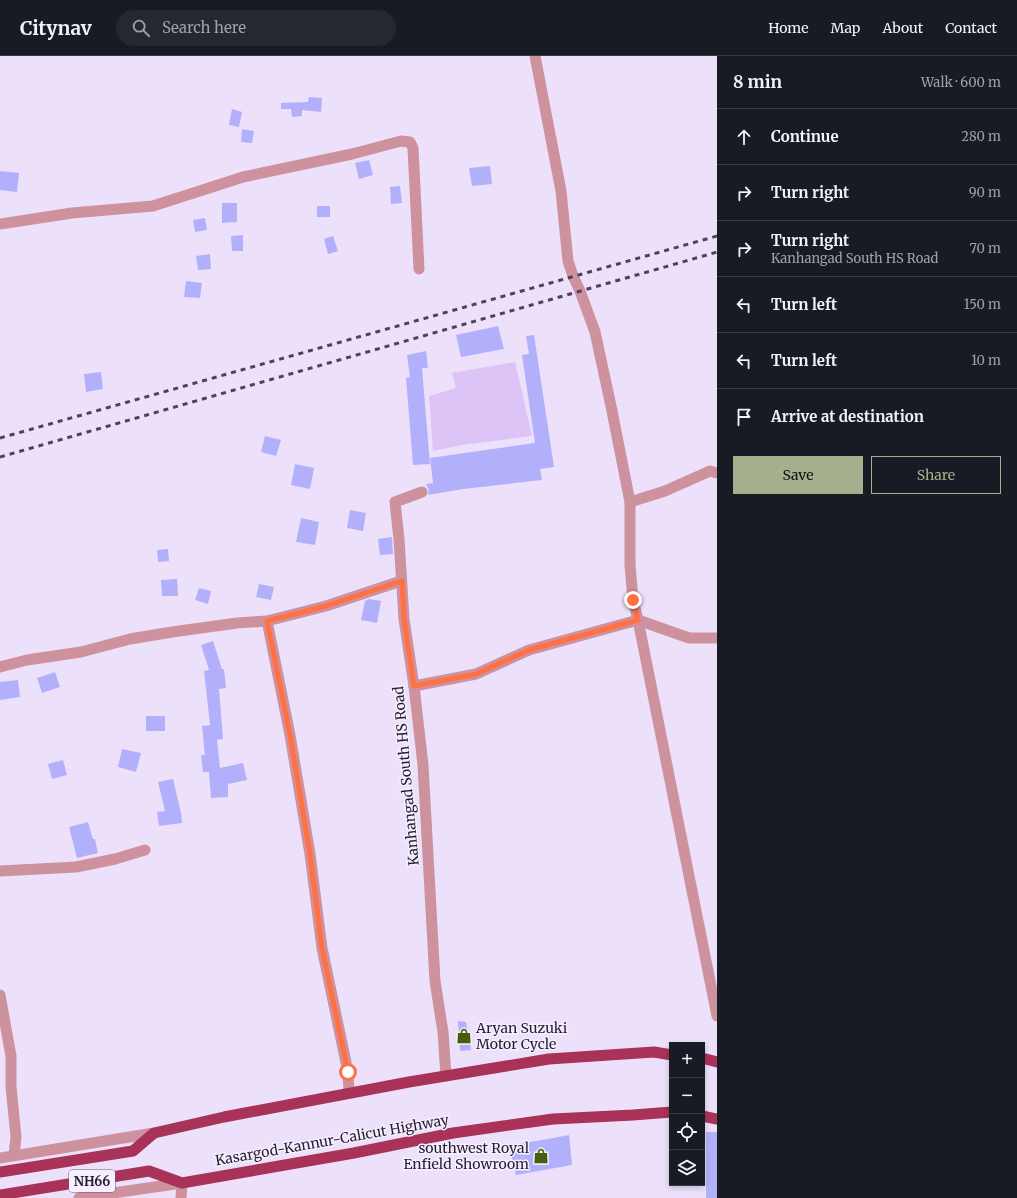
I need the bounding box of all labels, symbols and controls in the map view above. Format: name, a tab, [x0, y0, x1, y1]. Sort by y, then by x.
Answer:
search box	[116, 10, 396, 46]
text: Citynav	[20, 16, 92, 40]
icon: search	[130, 17, 152, 39]
text: Search here	[162, 18, 246, 37]
text: Home	[768, 19, 809, 37]
text: Map	[831, 19, 860, 37]
text: About	[882, 19, 923, 37]
text: Contact	[945, 19, 997, 37]
text: 8 min	[733, 71, 782, 93]
text: Walk · 600 m	[921, 74, 1001, 91]
icon: ahead	[733, 126, 755, 148]
text: Continue	[771, 127, 839, 146]
text: 280 m	[961, 128, 1001, 145]
icon: right	[733, 182, 755, 204]
text: Turn right	[771, 183, 849, 202]
text: 90 m	[969, 184, 1001, 201]
text: Turn right	[771, 231, 849, 250]
icon: right	[733, 238, 755, 260]
text: 70 m	[970, 240, 1001, 257]
text: Kanhangad South HS Road	[771, 250, 938, 267]
icon: left	[733, 294, 755, 316]
text: Turn left	[771, 295, 837, 314]
text: 150 m	[964, 296, 1001, 313]
icon: left	[733, 350, 755, 372]
text: Turn left	[771, 351, 837, 370]
text: 10 m	[971, 352, 1001, 369]
icon: arrive	[733, 406, 755, 428]
text: Arrive at destination	[771, 407, 924, 426]
button: Save	[733, 456, 863, 494]
button: Share	[871, 456, 1001, 494]
route end	[624, 591, 642, 609]
street label: Kanhangad South HS Road	[389, 685, 423, 867]
place label: Aryan Suzuki Motor Cycle	[475, 1019, 568, 1053]
shop icon: Aryan Suzuki Motor Cycle	[455, 1027, 473, 1045]
map controls	[669, 1042, 705, 1186]
button: +	[669, 1042, 705, 1078]
route start	[339, 1063, 357, 1081]
button: −	[669, 1078, 705, 1114]
street label: Kasargod-Kannur-Calicut Highway	[214, 1110, 451, 1169]
button: locate	[669, 1114, 705, 1150]
place label: southwest Royal Enfield Showroom	[403, 1139, 530, 1173]
shop icon: southwest Royal Enfield Showroom	[532, 1147, 550, 1165]
button: layers	[669, 1150, 705, 1186]
road number: NH66	[69, 1170, 115, 1192]

